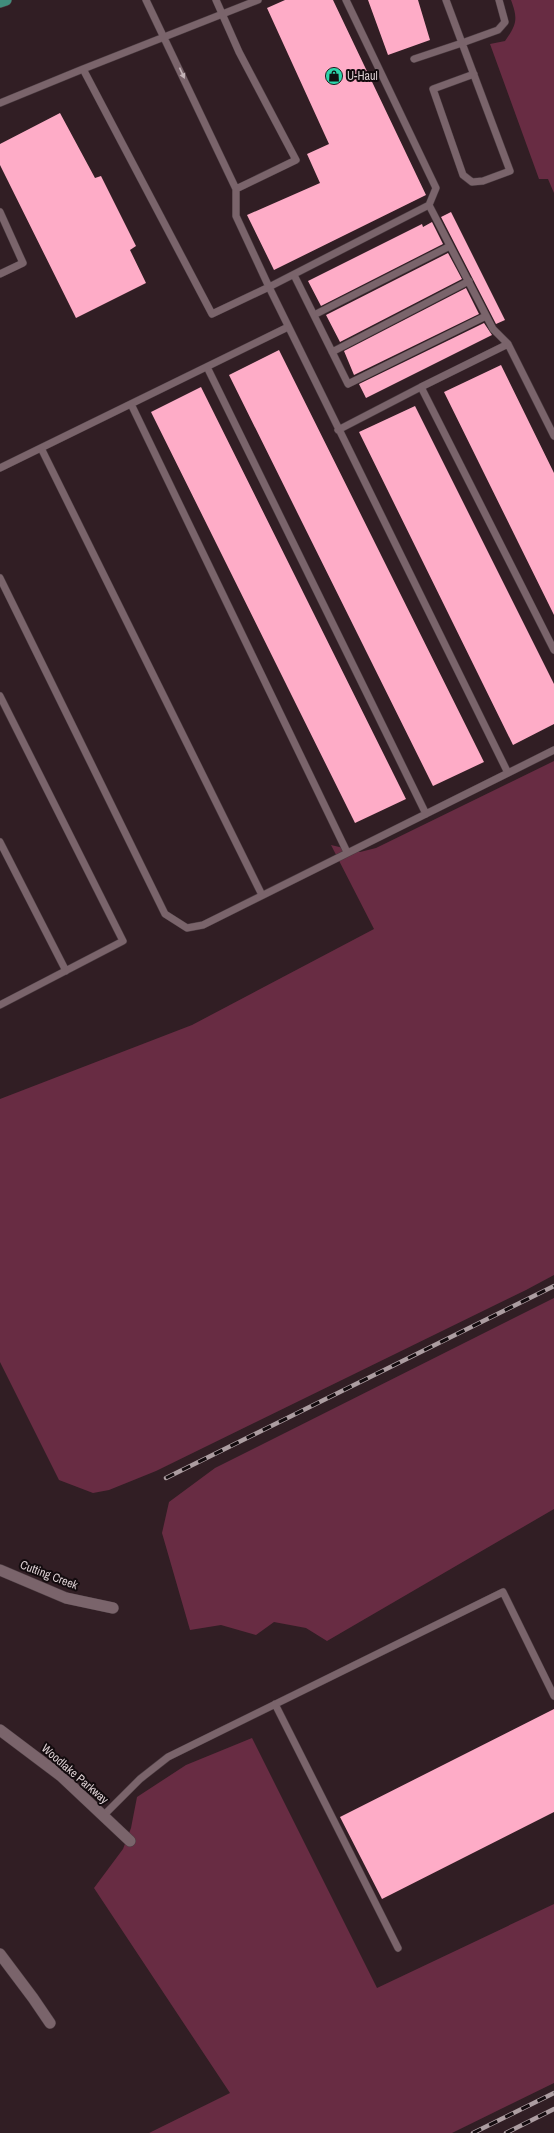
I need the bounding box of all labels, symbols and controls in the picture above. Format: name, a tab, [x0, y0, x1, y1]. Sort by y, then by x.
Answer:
shop icon: U-Haul	[324, 66, 344, 86]
one-way arrow	[179, 67, 185, 78]
place label: U-Haul	[347, 68, 378, 84]
street label: Cutting Creek	[18, 1557, 80, 1593]
street label: Woodlake Parkway	[38, 1740, 112, 1808]

